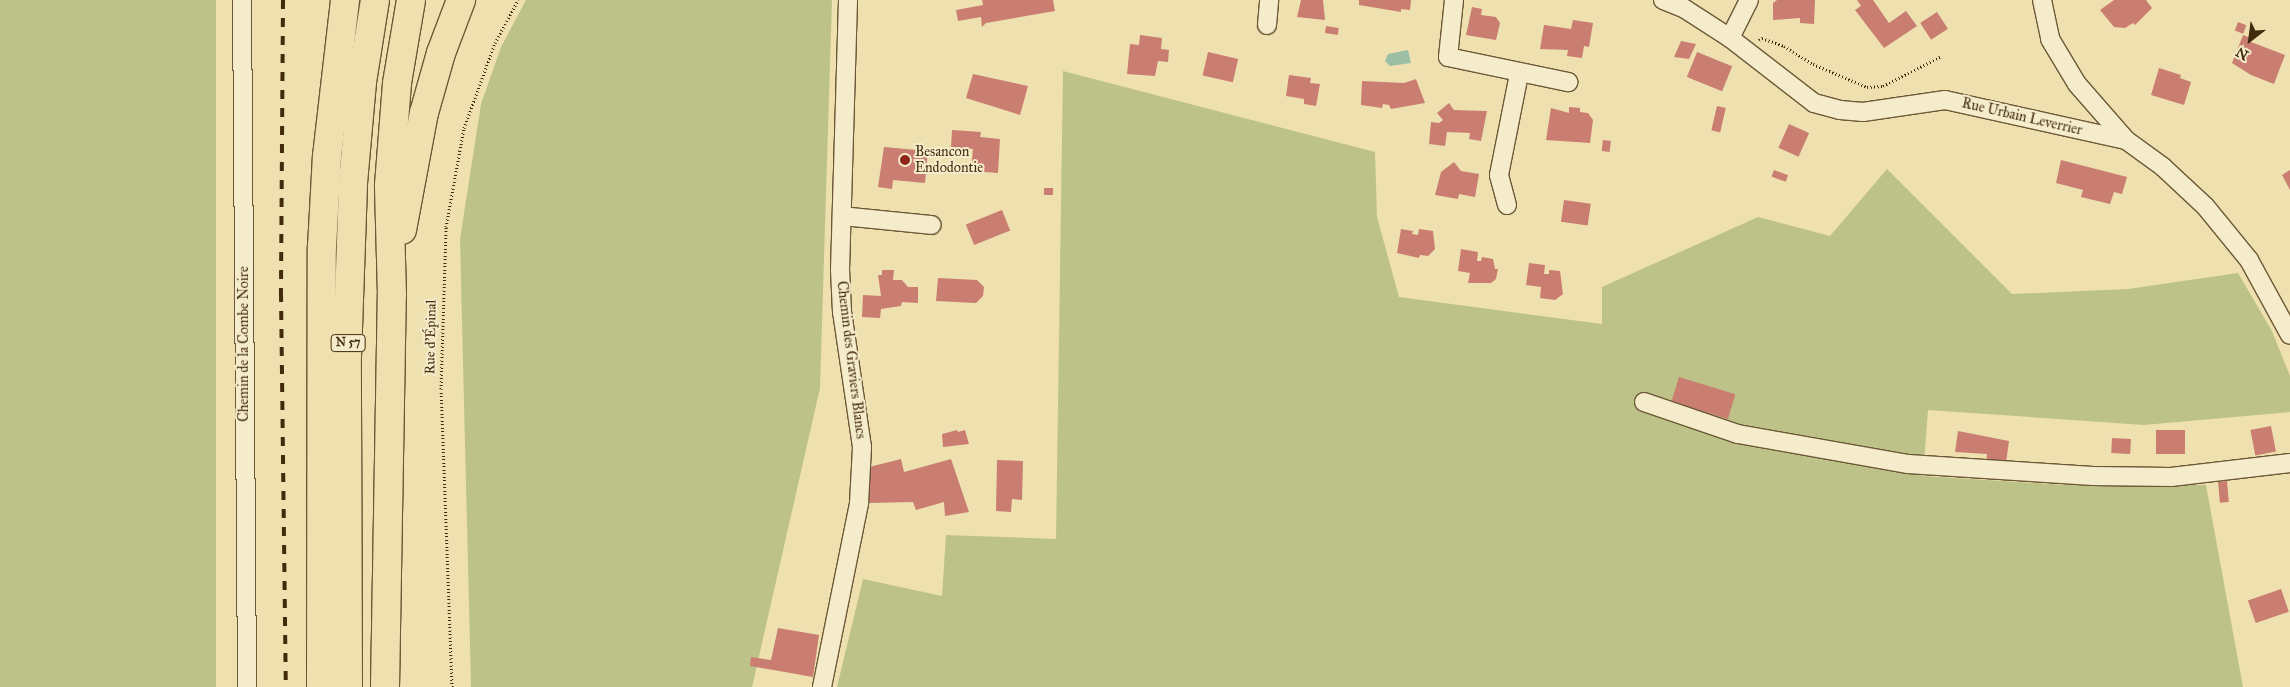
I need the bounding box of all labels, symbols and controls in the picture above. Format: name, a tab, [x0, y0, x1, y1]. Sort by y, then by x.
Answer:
north arrow	[2225, 15, 2275, 65]
text: N	[2233, 43, 2252, 64]
street label: Rue Urbain Leverrier	[1960, 95, 2084, 139]
place label: Besancon Endodontie	[915, 144, 983, 176]
marker: Besancon Endodontie	[899, 154, 911, 166]
street label: Chemin de la Combe Noire	[236, 266, 252, 422]
street label: Chemin des Graviers Blancs	[833, 280, 869, 440]
street label: Rue d'Épinal	[422, 300, 440, 374]
road number: N 57	[330, 333, 366, 352]

